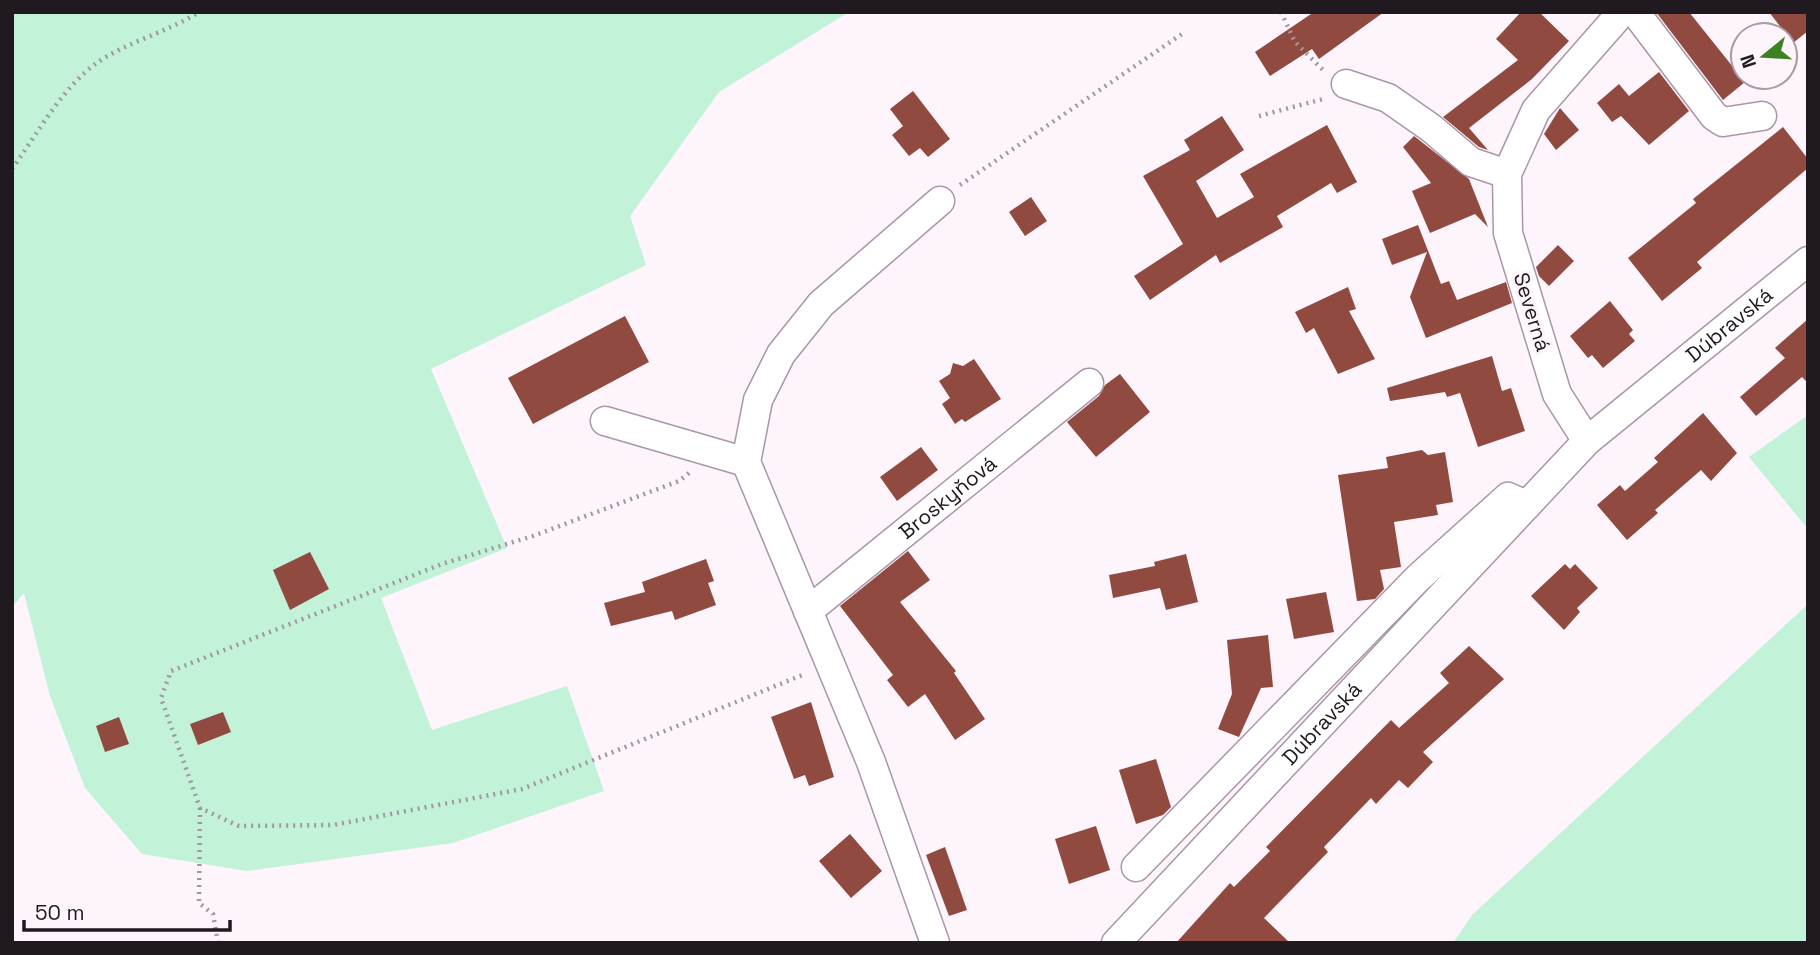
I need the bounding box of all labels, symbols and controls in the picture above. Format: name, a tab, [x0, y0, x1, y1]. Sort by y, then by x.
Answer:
north arrow	[1729, 21, 1799, 91]
text: N	[1734, 51, 1762, 71]
street label: Severná	[1508, 269, 1557, 355]
street label: Dúbravská	[1680, 281, 1778, 368]
street label: Broskyňová	[893, 449, 1002, 545]
street label: Dúbravská	[1276, 676, 1367, 771]
scale bar	[24, 888, 231, 932]
text: 50 m	[35, 899, 85, 926]

